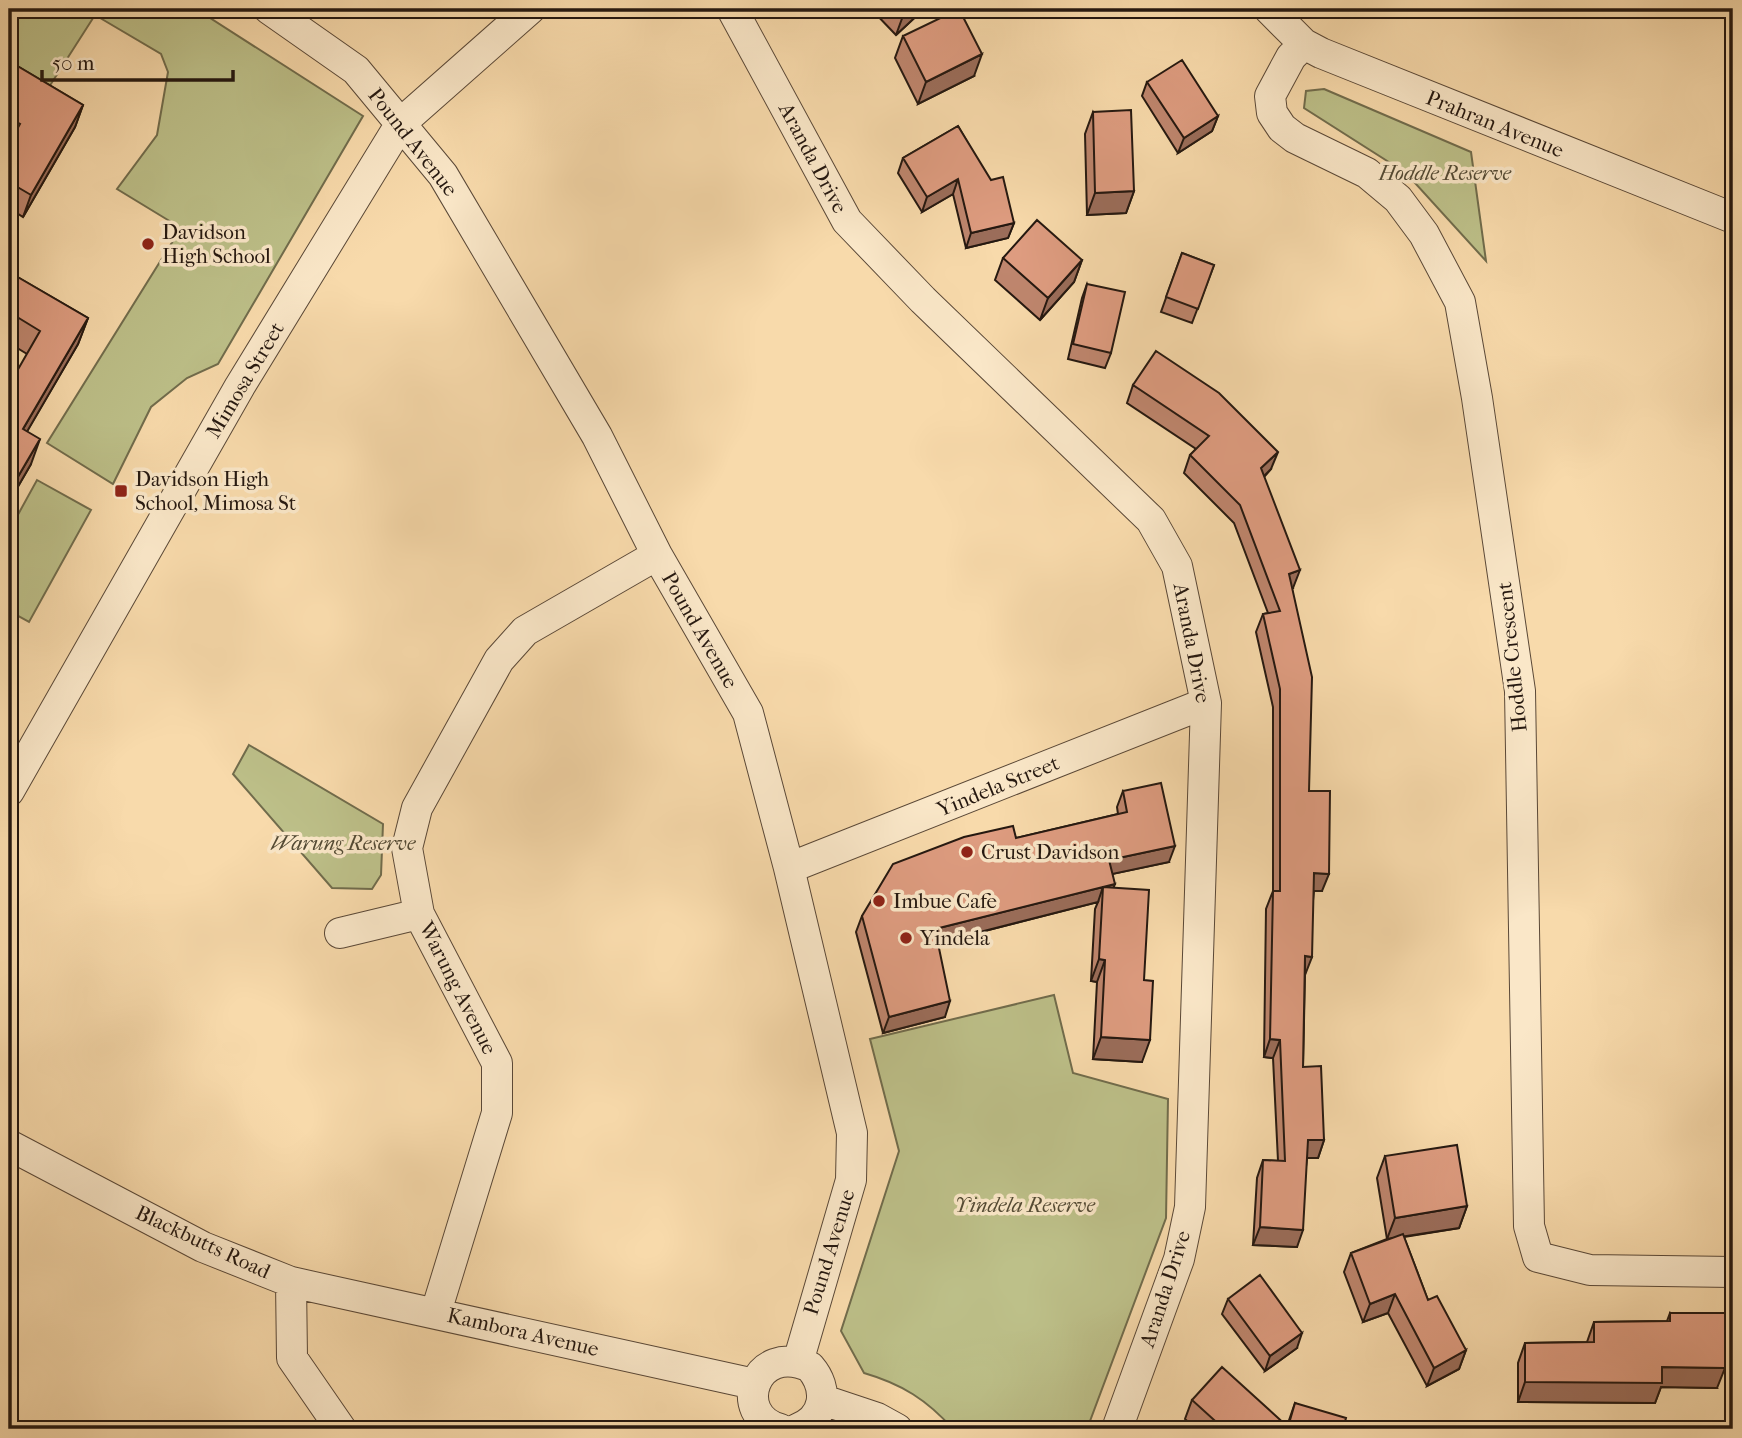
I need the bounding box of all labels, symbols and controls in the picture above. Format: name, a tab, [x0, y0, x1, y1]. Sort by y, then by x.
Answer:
scale bar	[42, 38, 233, 82]
text: 50 m	[52, 51, 95, 75]
street label: Pound Avenue	[363, 83, 463, 201]
street label: Prahran Avenue	[1423, 85, 1567, 163]
street label: Aranda Drive	[773, 98, 852, 217]
park label: Hoddle Reserve	[1378, 161, 1512, 185]
place label: Davidson High School	[162, 220, 271, 268]
marker: Davidson High School	[140, 236, 156, 252]
street label: Mimosa Street	[201, 317, 289, 442]
place label: Davidson High School, Mimosa St	[135, 467, 297, 515]
marker: Davidson High School, Mimosa St	[113, 483, 129, 499]
street label: Pound Avenue	[657, 568, 743, 692]
street label: Aranda Drive	[1168, 580, 1215, 705]
street label: Hoddle Crescent	[1492, 580, 1532, 733]
street label: Yindela Street	[932, 750, 1063, 822]
park label: Warung Reserve	[271, 831, 416, 855]
place label: Crust Davidson	[981, 840, 1120, 864]
marker: Crust Davidson	[959, 844, 975, 860]
place label: Imbue Cafe	[893, 889, 997, 913]
marker: Imbue Cafe	[871, 893, 887, 909]
street label: Warung Avenue	[414, 917, 502, 1058]
place label: Yindela	[919, 926, 990, 950]
marker: Yindela	[898, 930, 914, 946]
street label: Pound Avenue	[798, 1186, 860, 1318]
park label: Yindela Reserve	[955, 1193, 1095, 1217]
street label: Blackbutts Road	[132, 1200, 275, 1284]
street label: Aranda Drive	[1135, 1228, 1195, 1351]
street label: Kambora Avenue	[445, 1303, 601, 1361]

